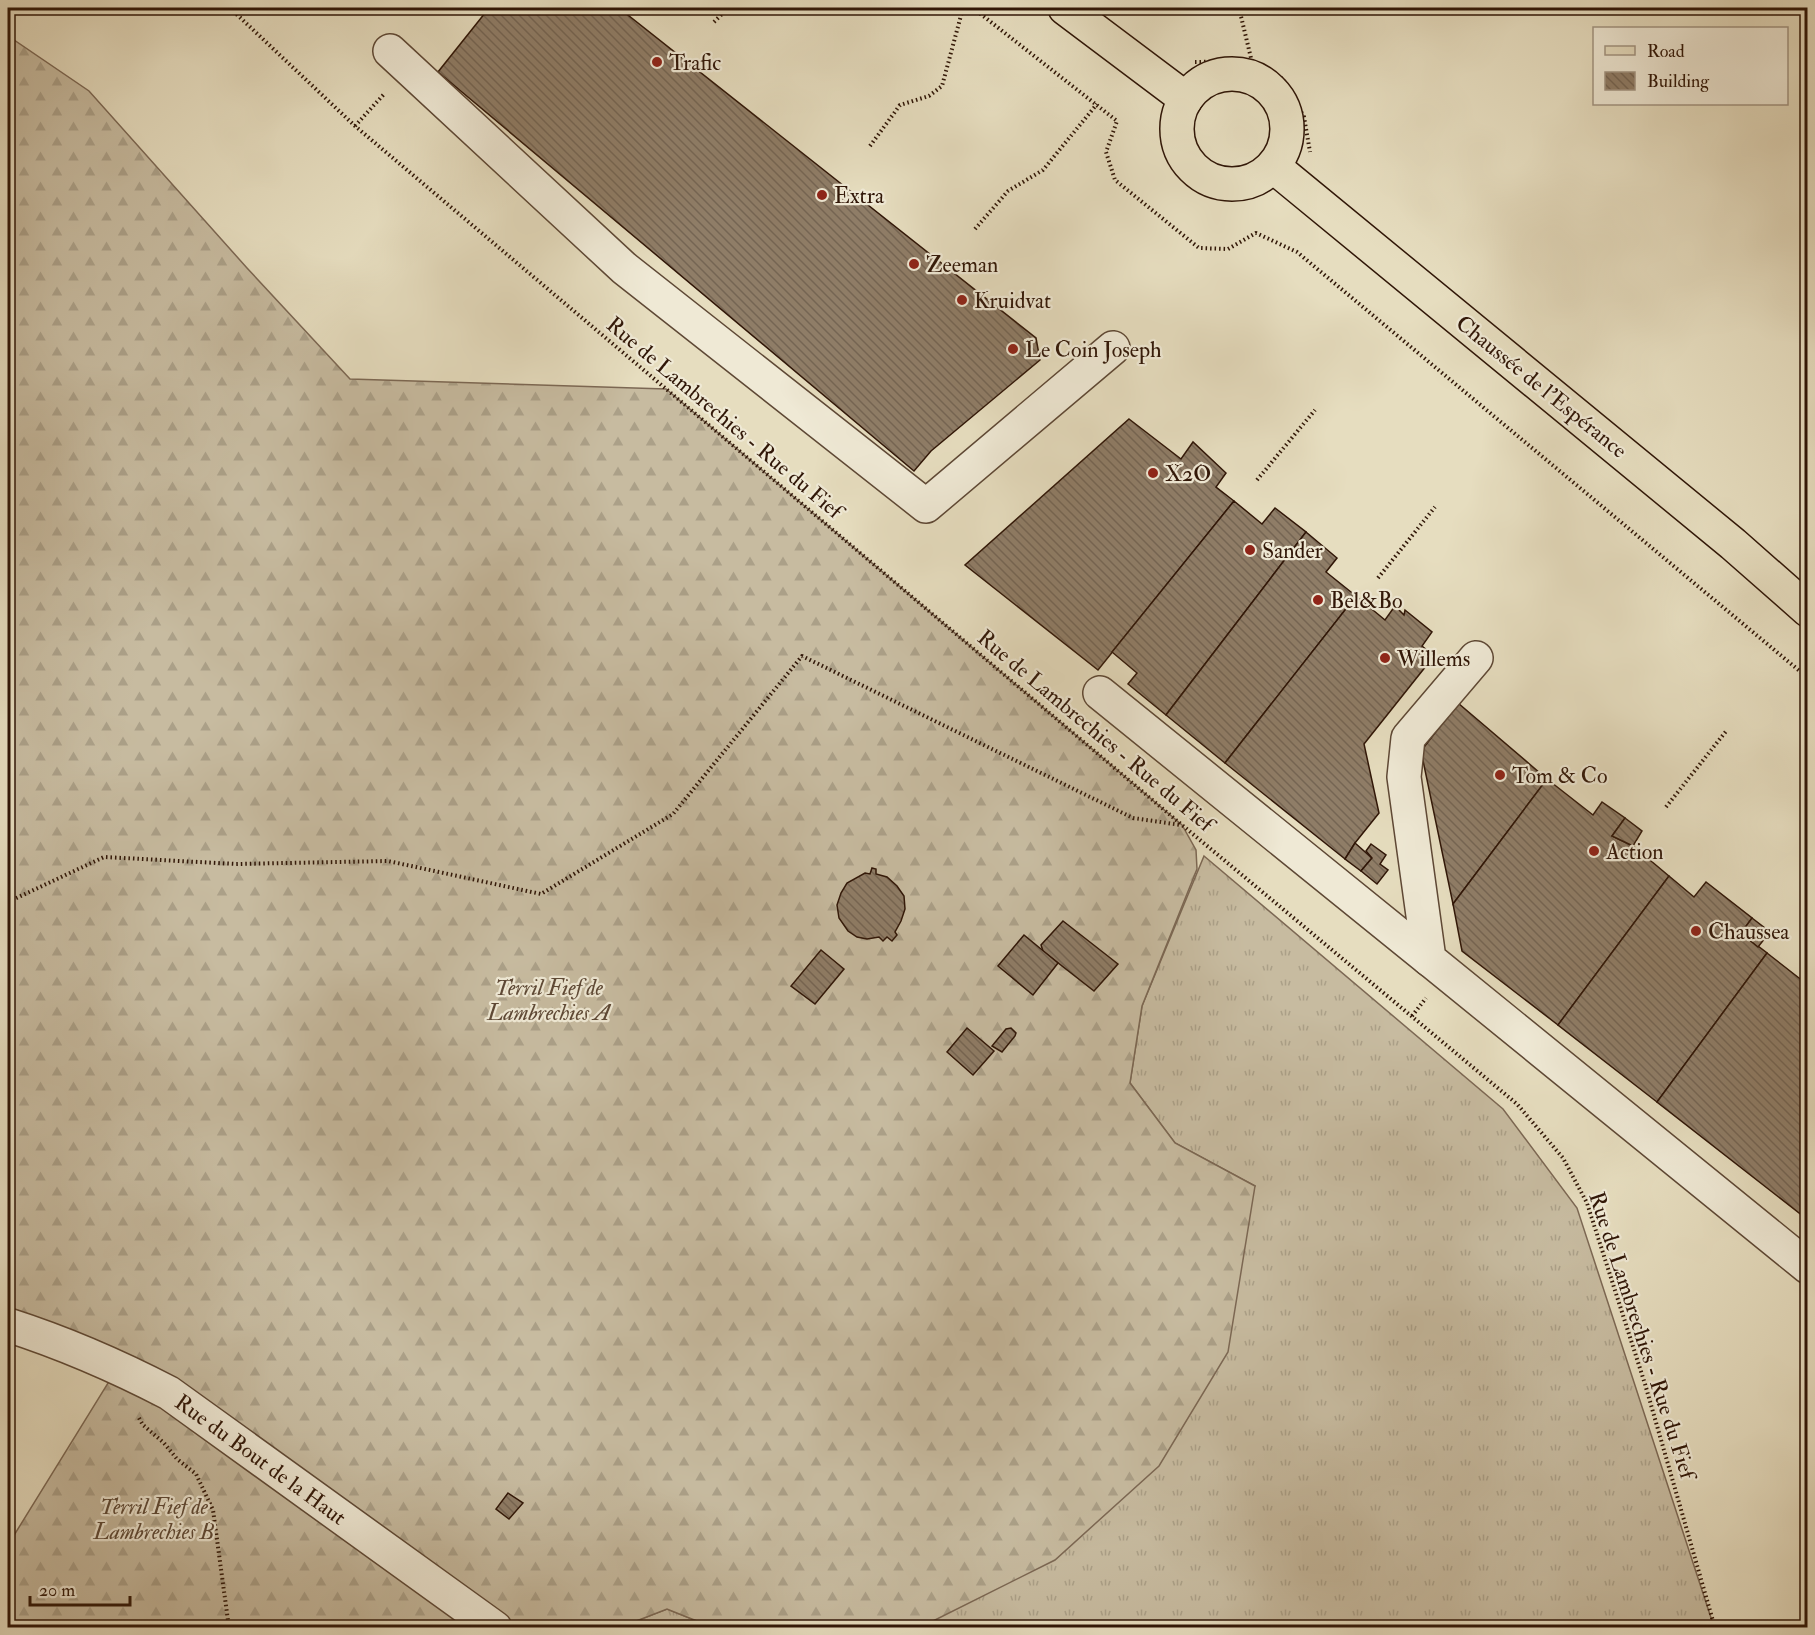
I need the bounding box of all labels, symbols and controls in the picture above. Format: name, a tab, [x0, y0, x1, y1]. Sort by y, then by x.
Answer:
legend	[1593, 27, 1788, 105]
text: Road	[1647, 40, 1685, 63]
place label: Trafic	[669, 49, 721, 77]
marker: Trafic	[650, 55, 664, 69]
text: Building	[1647, 70, 1710, 93]
place label: Extra	[834, 182, 885, 210]
marker: Extra	[815, 188, 829, 202]
place label: Zeeman	[926, 251, 998, 279]
marker: Zeeman	[907, 257, 921, 271]
place label: Kruidvat	[974, 287, 1051, 315]
marker: Kruidvat	[955, 293, 969, 307]
street label: Chaussée de l'Espérance	[1449, 309, 1633, 465]
street label: Rue de Lambrechies - Rue du Fief	[600, 311, 851, 527]
place label: Le Coin Joseph	[1025, 336, 1162, 365]
marker: Le Coin Joseph	[1006, 342, 1020, 356]
place label: X2O	[1165, 460, 1211, 488]
marker: X2O	[1146, 466, 1160, 480]
place label: Sander	[1262, 537, 1324, 565]
marker: Sander	[1243, 543, 1257, 557]
place label: Bel&Bo	[1330, 587, 1403, 615]
marker: Bel&Bo	[1311, 593, 1325, 607]
street label: Rue de Lambrechies - Rue du Fief	[971, 624, 1222, 840]
place label: Willems	[1396, 645, 1470, 673]
marker: Willems	[1378, 651, 1392, 665]
place label: Tom & Co	[1512, 762, 1608, 790]
marker: Tom & Co	[1493, 768, 1507, 782]
place label: Action	[1605, 838, 1664, 866]
marker: Action	[1587, 844, 1601, 858]
place label: Chaussea	[1708, 918, 1790, 946]
marker: Chaussea	[1689, 924, 1703, 938]
park label: Terril Fief de Lambrechies A	[486, 974, 612, 1027]
street label: Rue de Lambrechies - Rue du Fief	[1582, 1188, 1703, 1485]
street label: Rue du Bout de la Haut	[169, 1388, 352, 1531]
park label: Terril Fief de Lambrechies B	[93, 1493, 215, 1546]
scale bar	[30, 1569, 130, 1607]
text: 20 m	[39, 1579, 75, 1602]

